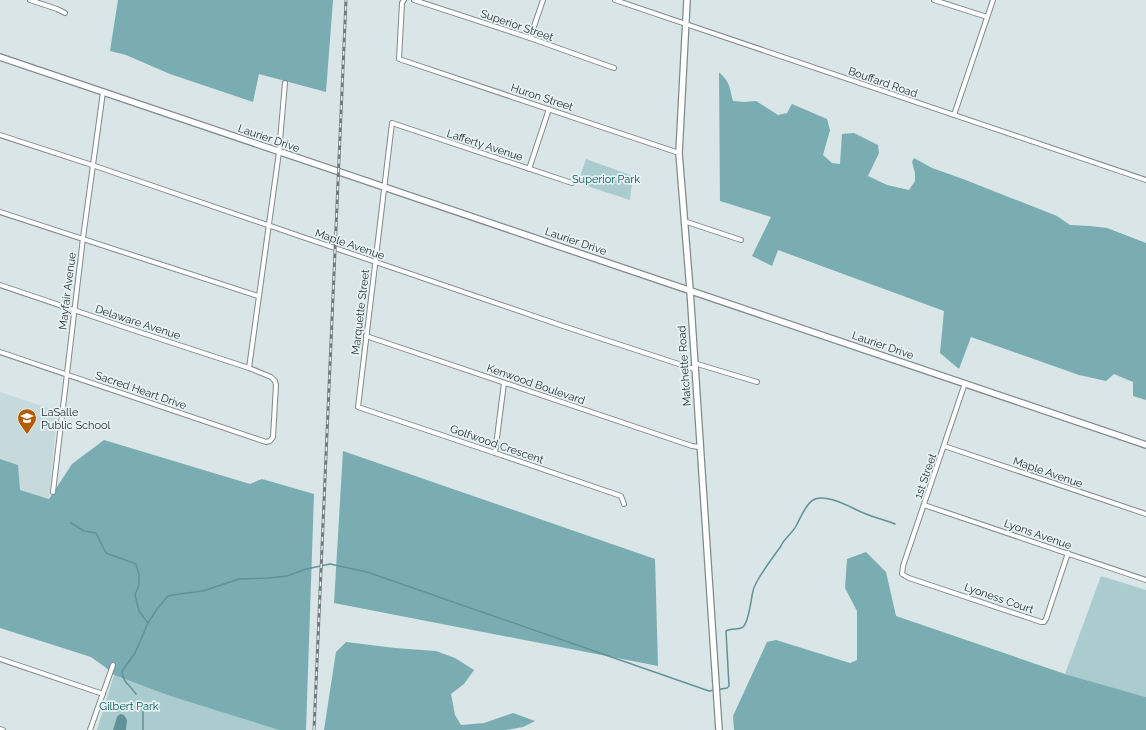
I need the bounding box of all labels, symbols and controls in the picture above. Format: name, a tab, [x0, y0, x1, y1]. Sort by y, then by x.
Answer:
street label: Superior Street	[479, 7, 555, 44]
street label: Bouffard Road	[846, 65, 919, 100]
street label: Huron Street	[509, 81, 575, 114]
street label: Laurier Drive	[236, 122, 302, 155]
street label: Lafferty Avenue	[445, 127, 525, 164]
park label: Superior Park	[572, 173, 640, 186]
street label: Laurier Drive	[543, 225, 609, 258]
street label: Maple Avenue	[313, 226, 387, 263]
street label: Mayfair Avenue	[56, 251, 79, 331]
street label: Marquette Street	[349, 268, 372, 356]
street label: Delaware Avenue	[93, 303, 183, 343]
street label: Matchette Road	[675, 325, 694, 407]
street label: Laurier Drive	[850, 329, 916, 362]
street label: Kenwood Boulevard	[485, 362, 587, 407]
street label: Sacred Heart Drive	[94, 369, 189, 412]
place label: LaSalle Public School	[41, 406, 111, 432]
school or university icon: LaSalle Public School	[16, 407, 38, 435]
street label: Golfwood Crescent	[448, 422, 546, 467]
street label: 1st Street	[912, 452, 939, 501]
street label: Maple Avenue	[1011, 454, 1085, 491]
street label: Lyons Avenue	[1002, 517, 1074, 552]
street label: Lyoness Court	[963, 581, 1035, 616]
park label: Gilbert Park	[99, 700, 159, 713]

